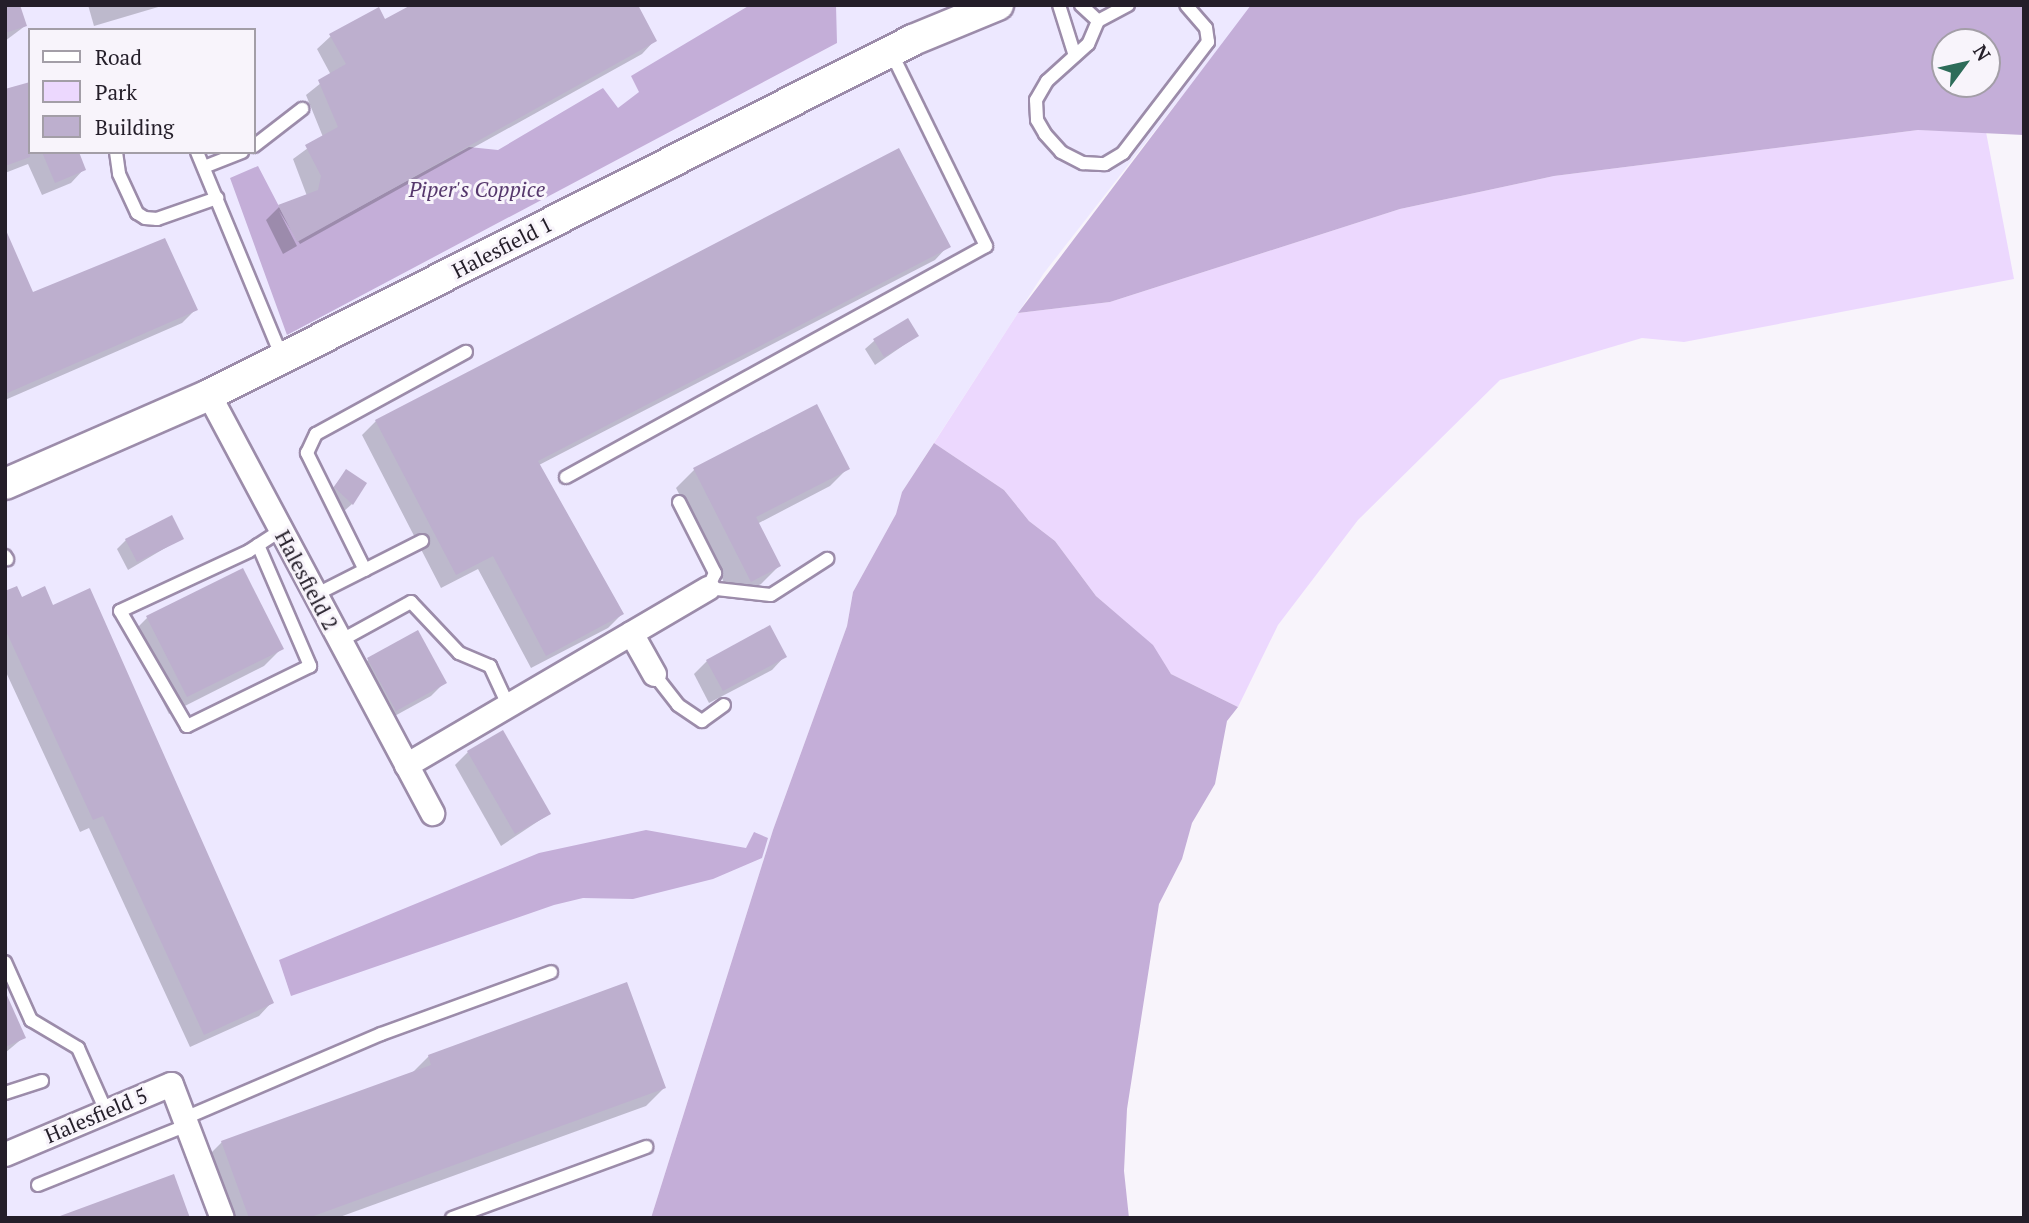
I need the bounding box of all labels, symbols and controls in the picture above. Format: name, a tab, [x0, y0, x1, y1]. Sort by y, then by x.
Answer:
legend	[28, 28, 256, 154]
north arrow	[1931, 28, 2001, 98]
text: N	[1968, 40, 1997, 65]
text: Road	[95, 43, 142, 71]
text: Park	[95, 78, 137, 106]
text: Building	[95, 113, 174, 141]
park label: Piper's Coppice	[409, 176, 545, 202]
street label: Halesfield 1	[448, 211, 556, 283]
street label: Halesfield 2	[270, 526, 344, 634]
street label: Halesfield 5	[41, 1082, 151, 1148]

